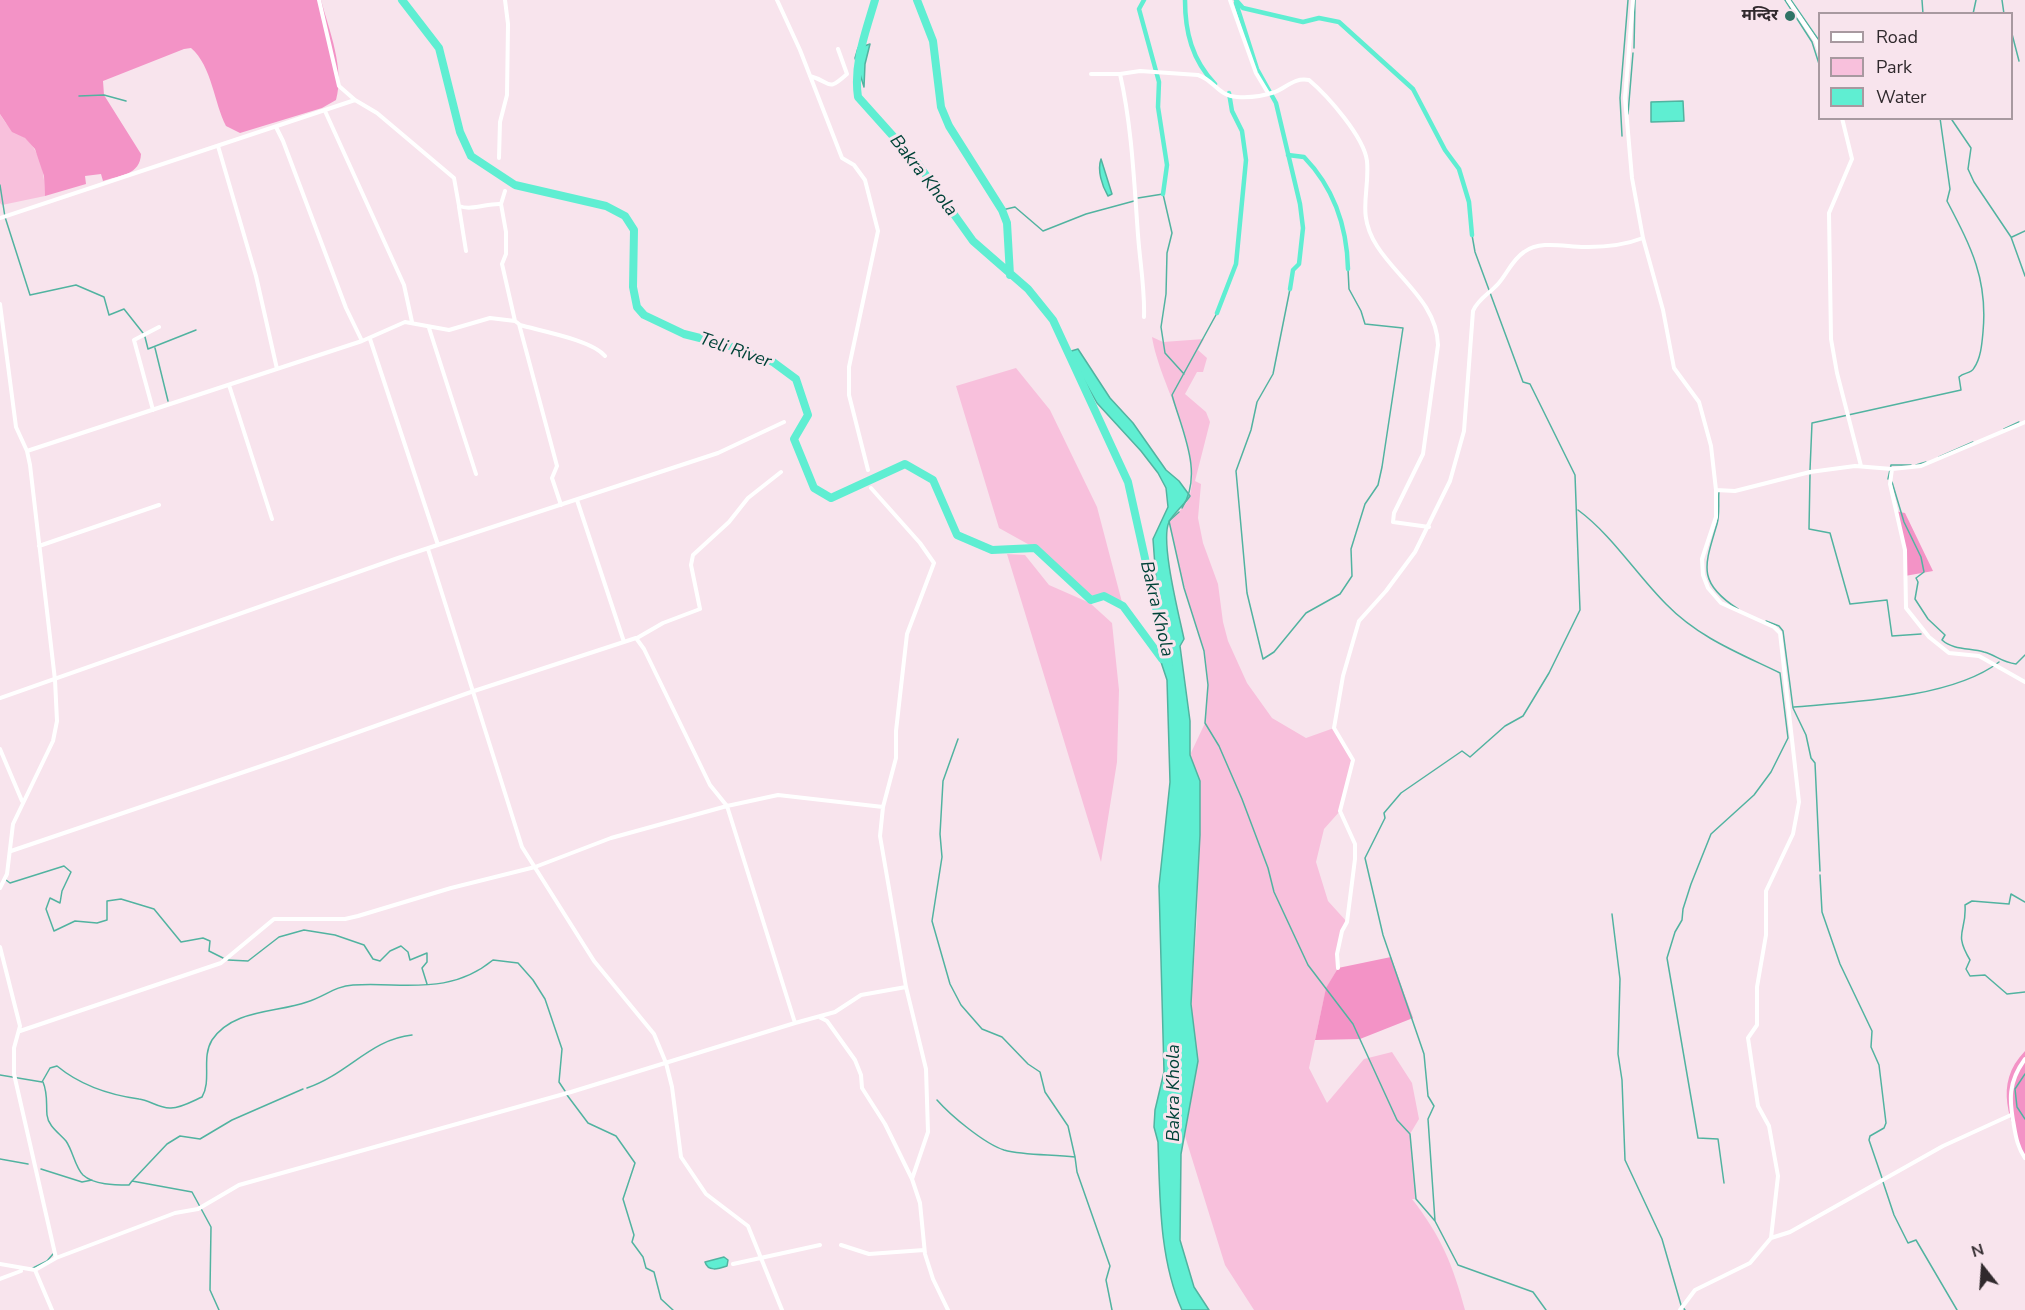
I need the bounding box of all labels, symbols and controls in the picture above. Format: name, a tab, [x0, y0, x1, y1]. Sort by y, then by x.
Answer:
place label: मन्दिर	[1742, 6, 1778, 26]
marker: मन्दिर	[1783, 9, 1797, 23]
legend	[1818, 12, 2013, 120]
text: Road	[1876, 25, 1918, 49]
text: Park	[1876, 55, 1912, 79]
text: Water	[1876, 85, 1927, 109]
water label: Bakra Khola	[884, 131, 962, 221]
water label: Teli River	[696, 329, 774, 373]
water label: Bakra Khola	[1135, 559, 1177, 659]
water label: Bakra Khola	[1164, 1044, 1186, 1142]
north arrow	[1953, 1238, 2013, 1298]
text: N	[1969, 1239, 1987, 1263]

